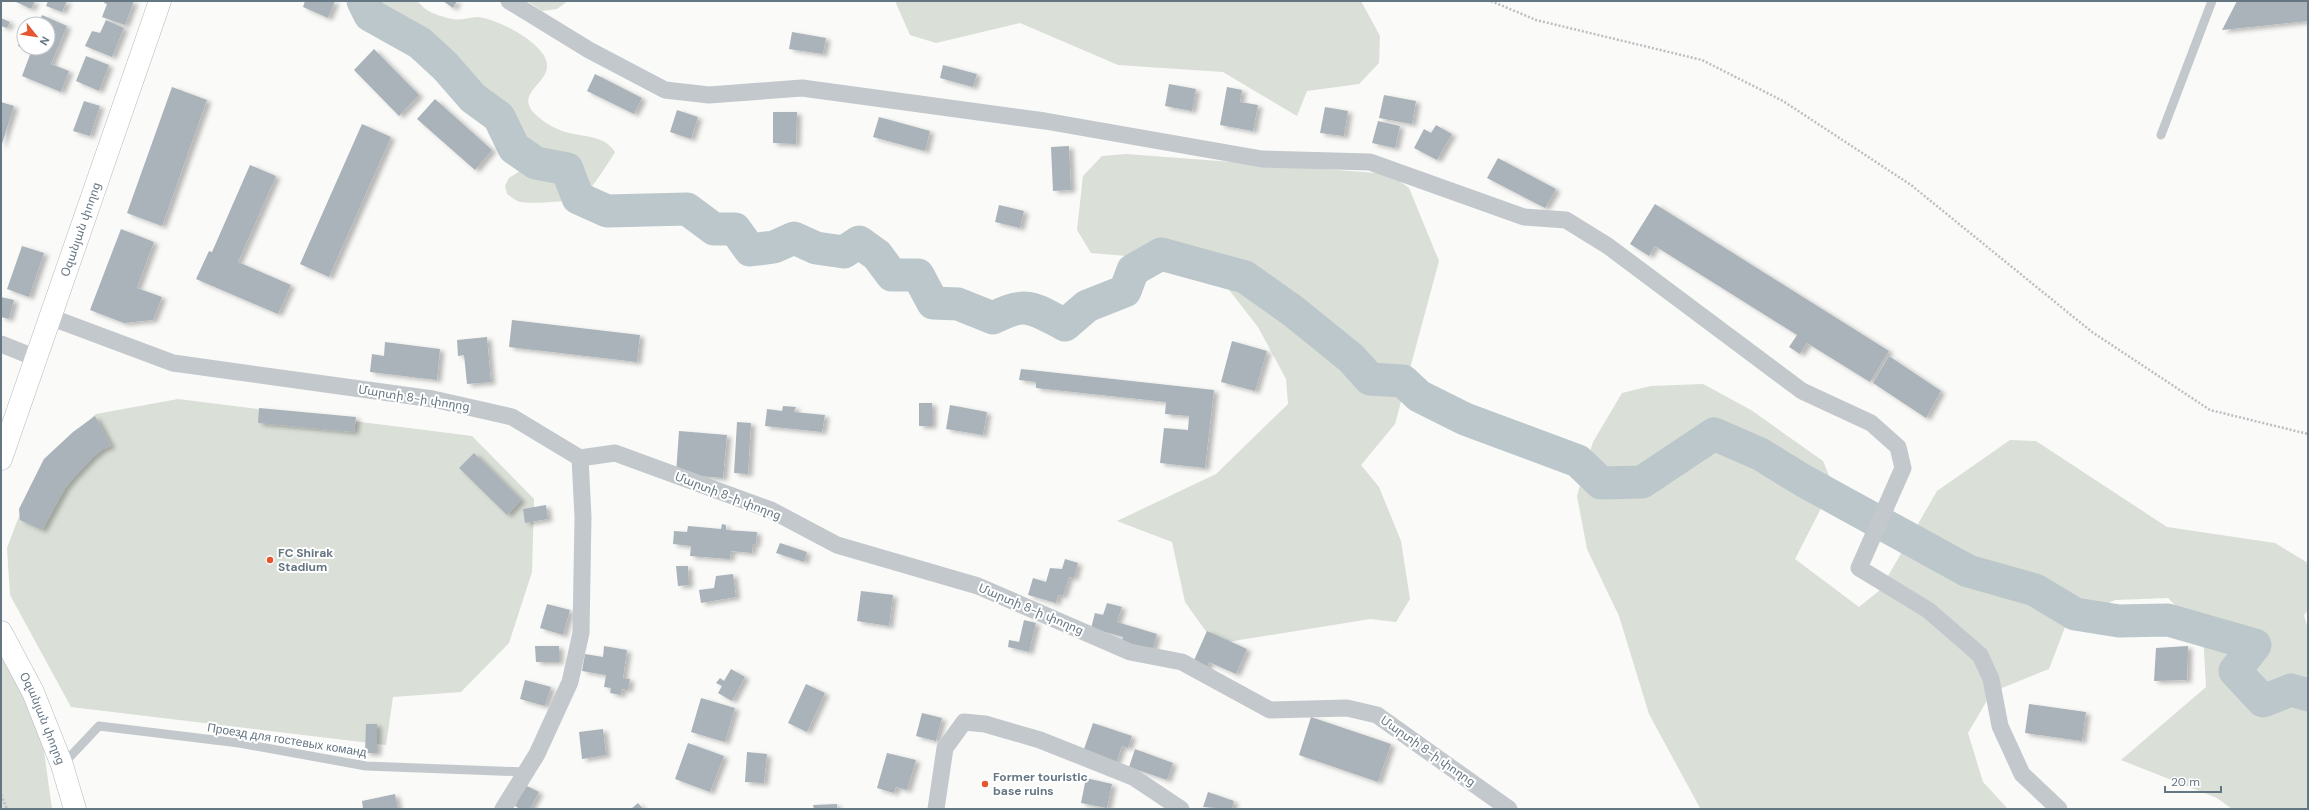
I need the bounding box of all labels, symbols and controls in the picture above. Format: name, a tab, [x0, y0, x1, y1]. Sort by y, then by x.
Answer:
north arrow	[16, 16, 56, 56]
text: N	[37, 34, 53, 48]
street label: Օզանյան փողոց	[57, 180, 104, 279]
street label: Մարտի 8-ի փողոց	[357, 381, 471, 415]
street label: Մարտի 8-ի փողոց	[673, 468, 783, 524]
place label: FC Shirak Stadium	[278, 545, 333, 575]
marker: FC Shirak Stadium	[265, 555, 275, 565]
street label: Մարտի 8-ի փողոց	[976, 580, 1086, 638]
street label: Օզանյան փողոց	[16, 669, 69, 767]
street label: Մարտի 8-ի փողոց	[1377, 712, 1479, 790]
street label: Проезд для гостевых команд	[206, 719, 368, 761]
scale bar	[2165, 768, 2221, 794]
place label: Former touristic base ruins	[993, 769, 1088, 799]
text: 20 m	[2171, 774, 2200, 790]
marker: Former touristic base ruins	[980, 779, 990, 789]

